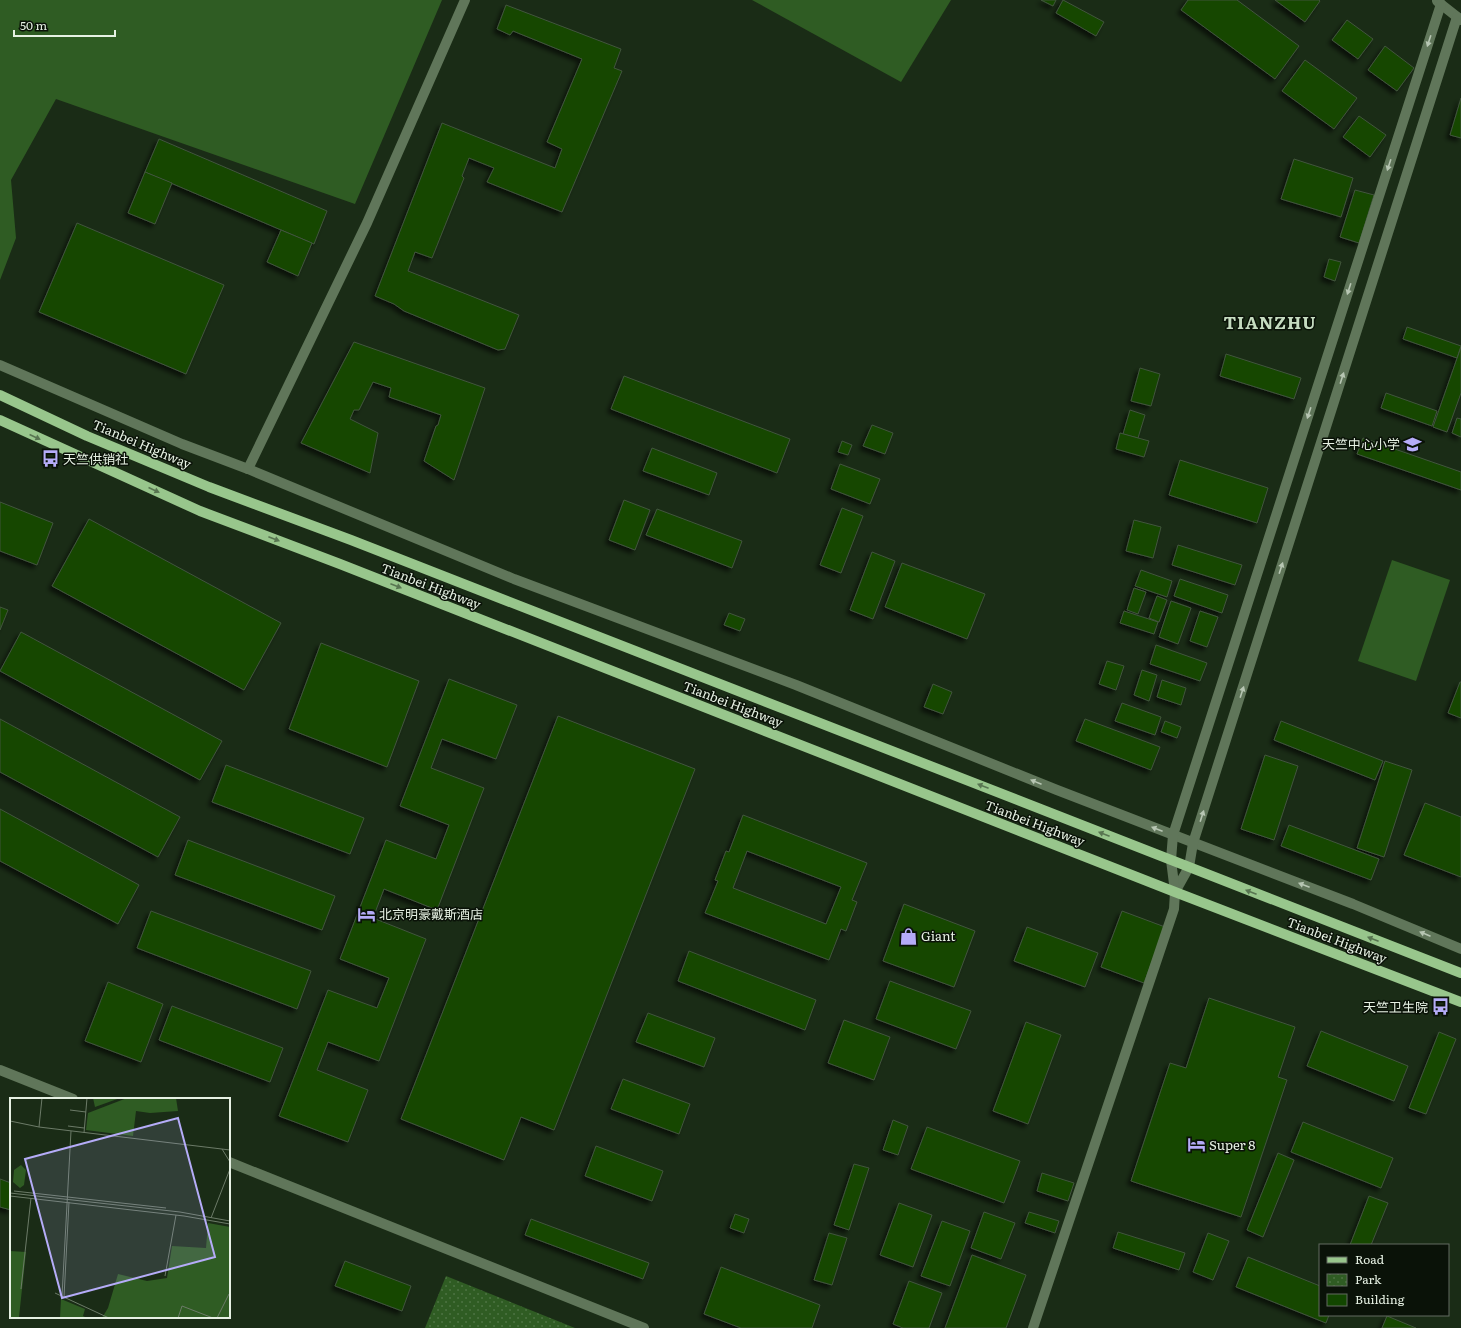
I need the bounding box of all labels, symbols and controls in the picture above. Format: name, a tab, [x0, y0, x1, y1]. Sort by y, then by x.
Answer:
scale bar	[14, 12, 115, 38]
text: 50 m	[20, 16, 47, 34]
one-way arrow	[1426, 36, 1432, 48]
one-way arrow	[1386, 159, 1392, 171]
one-way arrow	[1346, 283, 1352, 295]
district label: TIANZHU	[1223, 309, 1317, 334]
one-way arrow	[1339, 371, 1345, 383]
one-way arrow	[1306, 407, 1312, 419]
street label: Tianbei Highway	[90, 414, 195, 473]
one-way arrow	[30, 434, 41, 440]
place label: 天竺中心小学	[1322, 434, 1400, 453]
school or university icon: 天竺中心小学	[1403, 434, 1423, 454]
bus stop icon: 天竺供销社	[40, 449, 60, 469]
place label: 天竺供销社	[63, 449, 128, 468]
one-way arrow	[148, 488, 160, 494]
one-way arrow	[269, 537, 281, 543]
street label: Tianbei Highway	[378, 558, 484, 614]
one-way arrow	[1278, 562, 1284, 574]
one-way arrow	[390, 583, 402, 589]
street label: Tianbei Highway	[680, 676, 786, 732]
one-way arrow	[1239, 686, 1245, 698]
one-way arrow	[1029, 778, 1041, 784]
one-way arrow	[977, 783, 989, 789]
street label: Tianbei Highway	[982, 795, 1088, 851]
one-way arrow	[1199, 810, 1205, 822]
one-way arrow	[1151, 825, 1163, 831]
one-way arrow	[1098, 830, 1110, 836]
one-way arrow	[1298, 882, 1310, 888]
one-way arrow	[1245, 888, 1257, 894]
hotel icon: 北京明豪戴斯酒店	[356, 904, 376, 924]
place label: 北京明豪戴斯酒店	[379, 904, 483, 923]
street label: Tianbei Highway	[1284, 912, 1390, 968]
shop icon: Giant	[898, 926, 918, 946]
place label: Giant	[921, 926, 956, 945]
one-way arrow	[1419, 931, 1431, 937]
one-way arrow	[1366, 935, 1378, 941]
place label: 天竺卫生院	[1363, 997, 1428, 1016]
bus stop icon: 天竺卫生院	[1431, 997, 1451, 1017]
inset map	[10, 1098, 230, 1318]
hotel icon: Super 8	[1186, 1135, 1206, 1155]
place label: Super 8	[1209, 1135, 1255, 1154]
legend	[1319, 1244, 1449, 1316]
text: Road	[1355, 1250, 1385, 1268]
text: Park	[1355, 1270, 1382, 1288]
text: Building	[1355, 1290, 1405, 1308]

